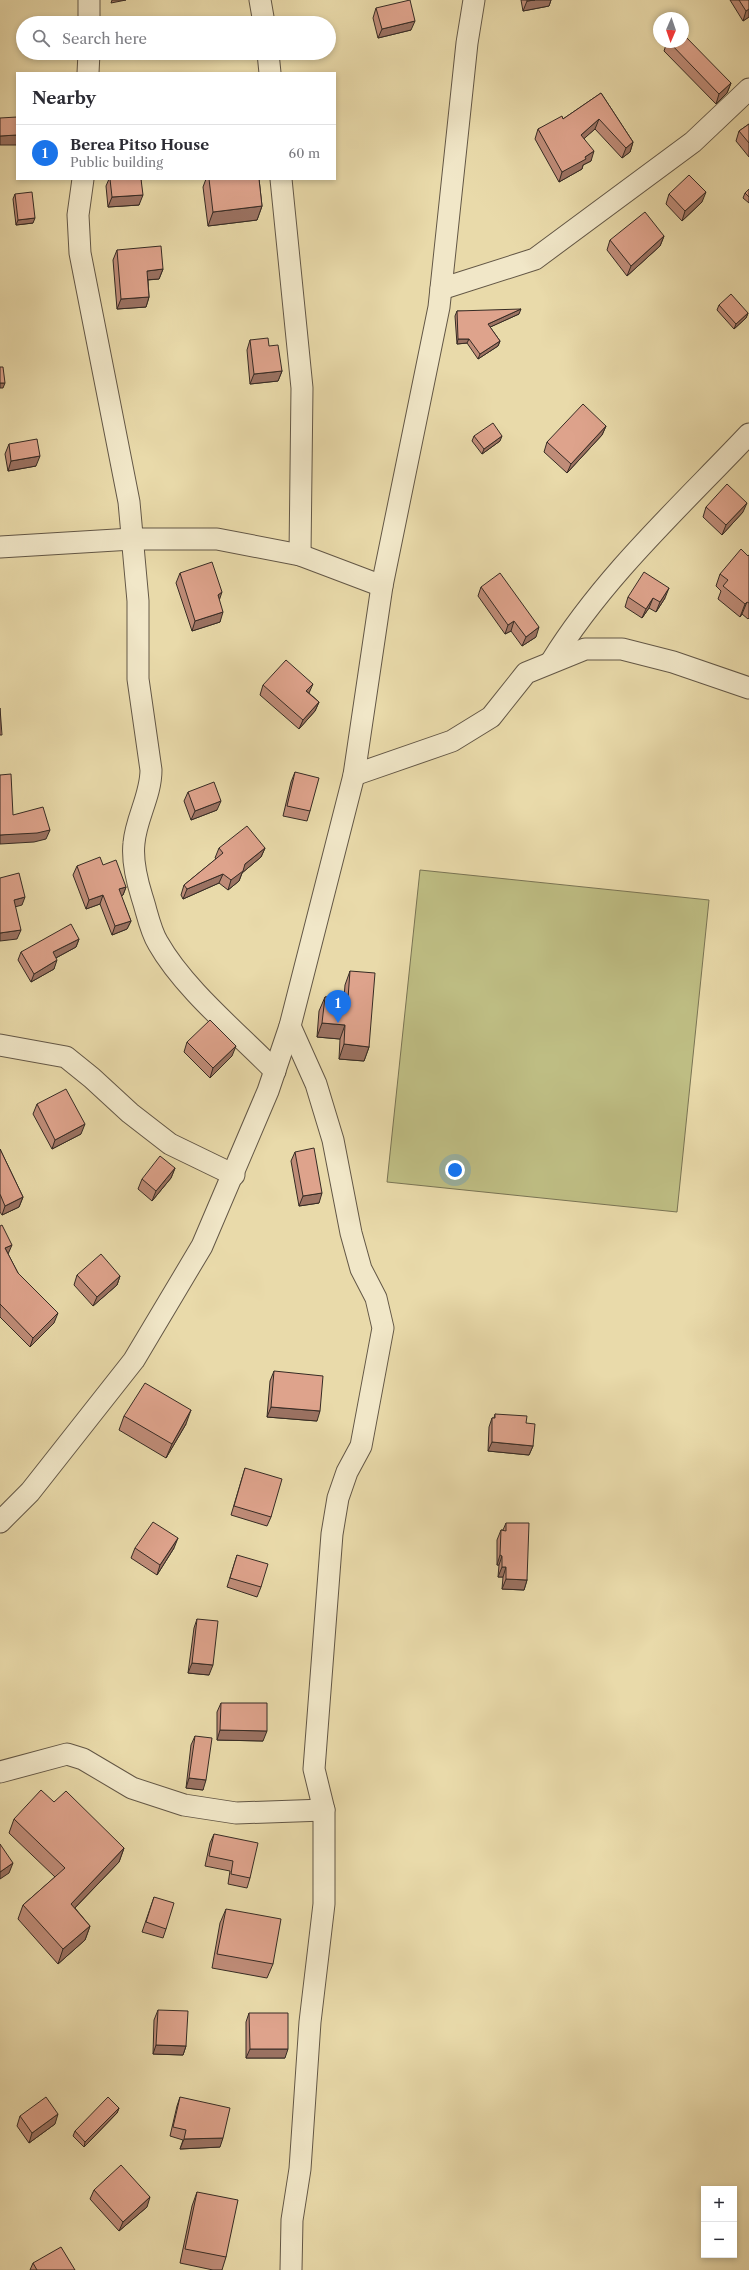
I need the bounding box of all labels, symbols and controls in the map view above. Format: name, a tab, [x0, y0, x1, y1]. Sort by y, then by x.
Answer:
north arrow	[653, 12, 689, 48]
search box	[16, 16, 336, 60]
icon: search	[30, 27, 52, 49]
text: Search here	[62, 29, 147, 48]
text: Nearby	[32, 88, 96, 108]
text: Berea Pitso House	[70, 135, 209, 154]
text: 1	[42, 145, 48, 161]
text: 60 m	[289, 145, 320, 161]
text: Public building	[70, 154, 163, 170]
pin: 1	[325, 990, 351, 1023]
your location	[445, 1160, 465, 1180]
map controls	[701, 2186, 737, 2258]
button: +	[701, 2186, 737, 2222]
button: −	[701, 2222, 737, 2258]

